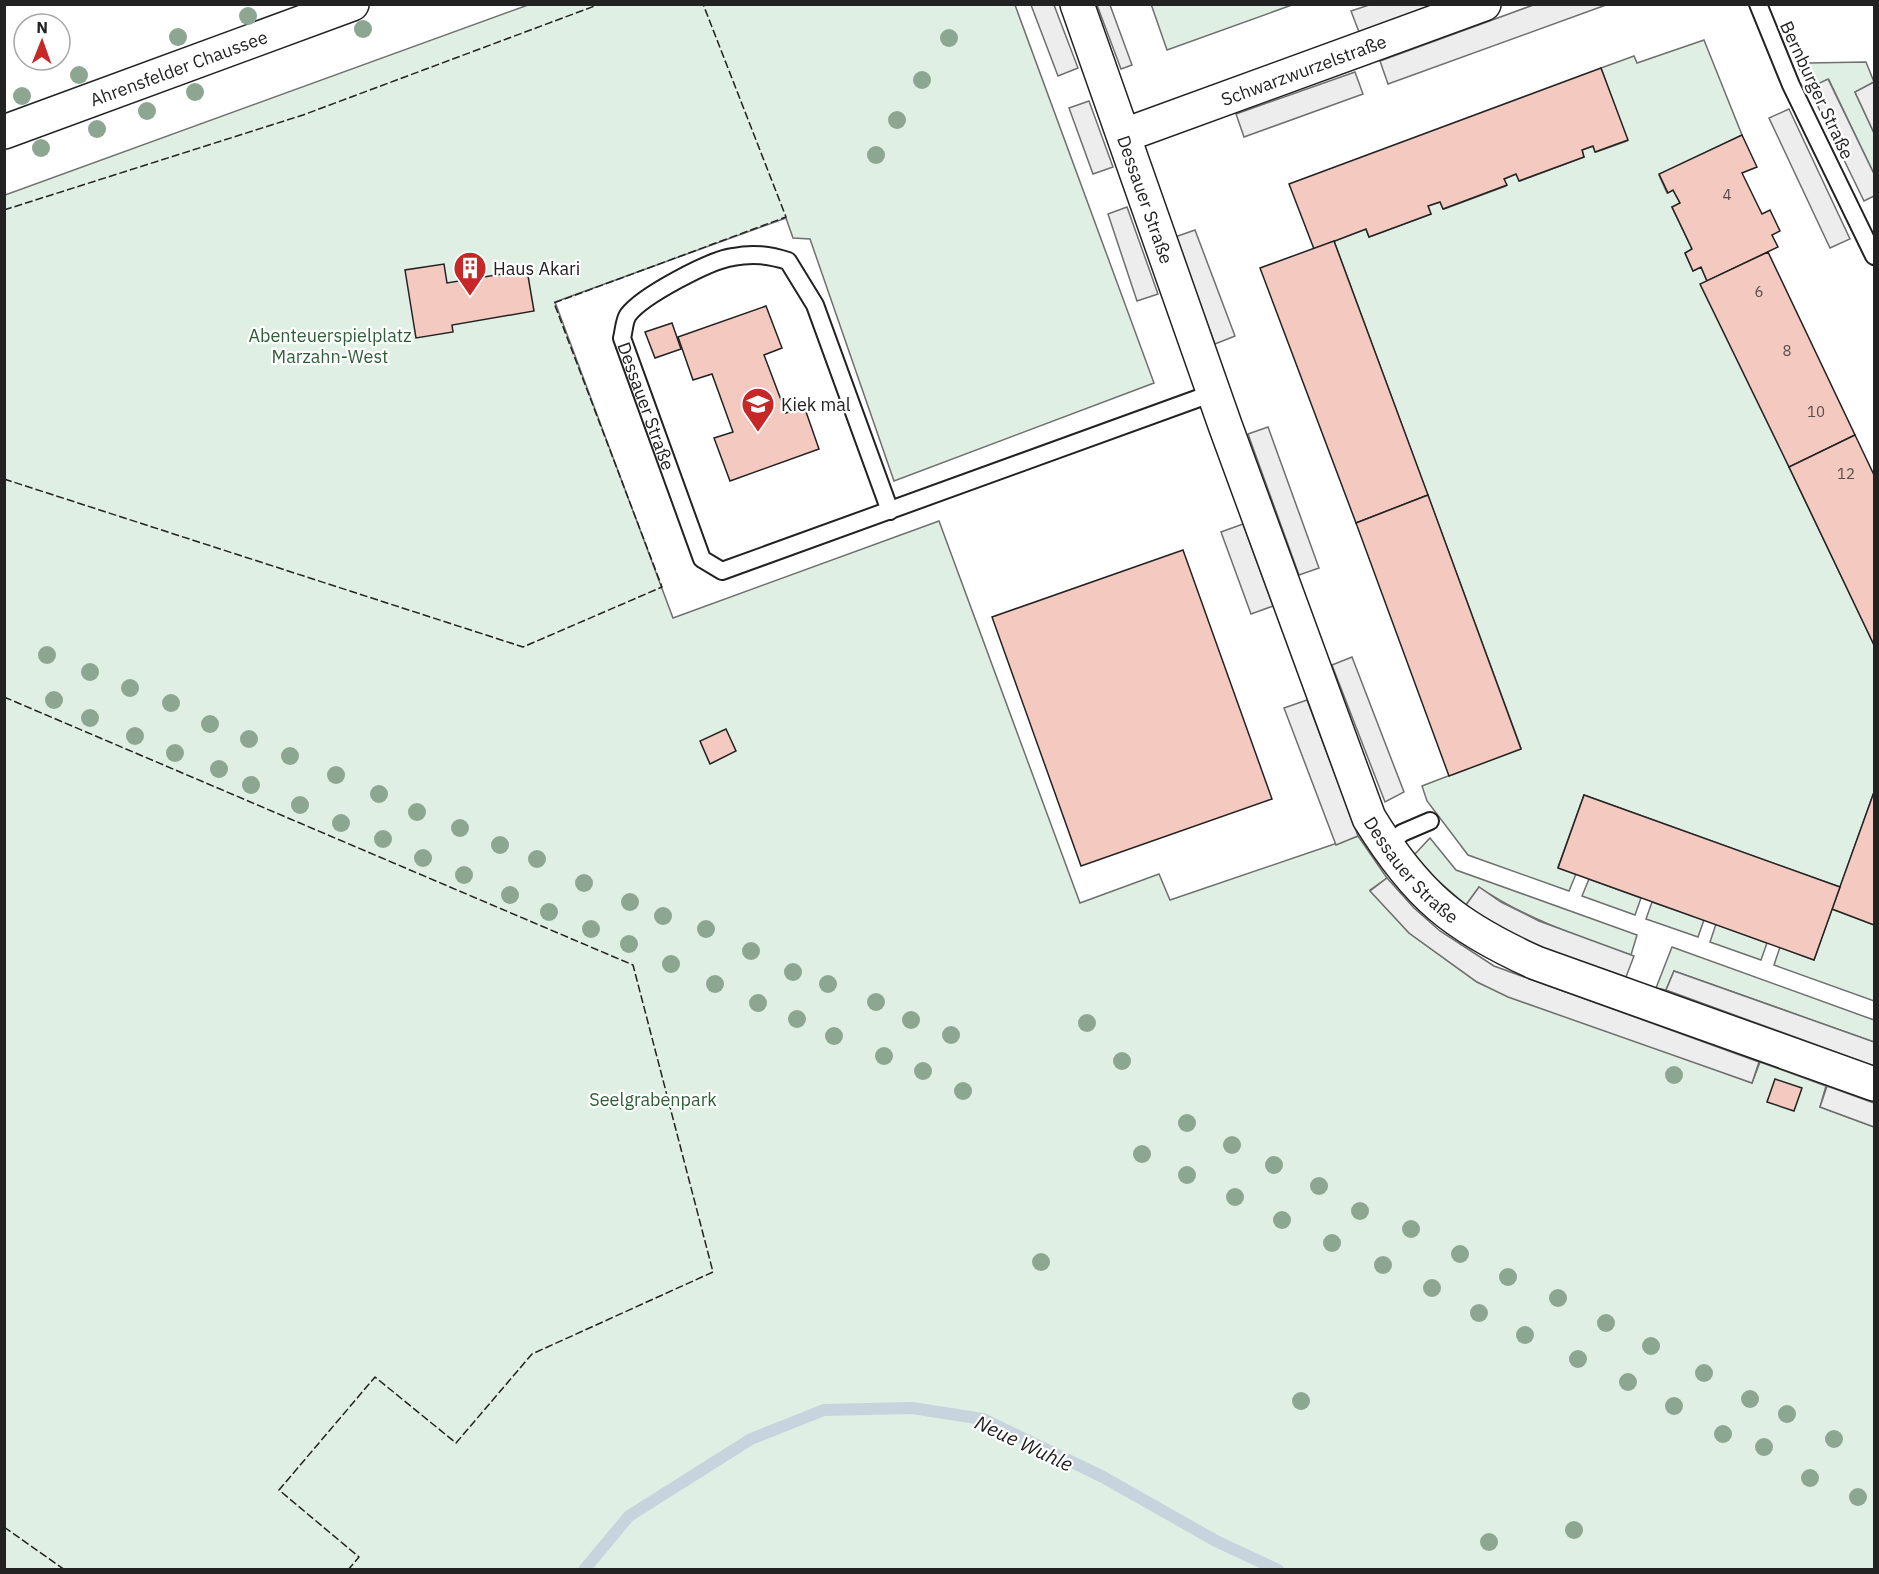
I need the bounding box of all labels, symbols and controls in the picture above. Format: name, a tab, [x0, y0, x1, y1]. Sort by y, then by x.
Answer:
north arrow	[12, 12, 72, 72]
text: N	[36, 17, 48, 37]
street label: Bernburger Straße	[1775, 17, 1859, 163]
street label: Ahrensfelder Chaussee	[87, 25, 271, 111]
street label: Schwarzwurzelstraße	[1218, 29, 1389, 111]
street label: Dessauer Straße	[1113, 132, 1179, 267]
house number: 4	[1722, 185, 1732, 204]
building icon: Haus Akari	[452, 250, 488, 297]
place label: Haus Akari	[493, 257, 580, 280]
house number: 6	[1754, 282, 1764, 301]
park label: Abenteuerspielplatz Marzahn-West	[248, 324, 412, 368]
street label: Dessauer Straße	[613, 339, 680, 473]
house number: 8	[1782, 341, 1792, 360]
school or university icon: Kiek mal	[740, 386, 776, 433]
place label: Kiek mal	[781, 393, 851, 416]
house number: 10	[1807, 402, 1825, 421]
house number: 12	[1837, 464, 1855, 483]
street label: Dessauer Straße	[1359, 812, 1463, 928]
park label: Seelgrabenpark	[589, 1088, 717, 1111]
water label: Neue Wuhle	[971, 1409, 1077, 1477]

